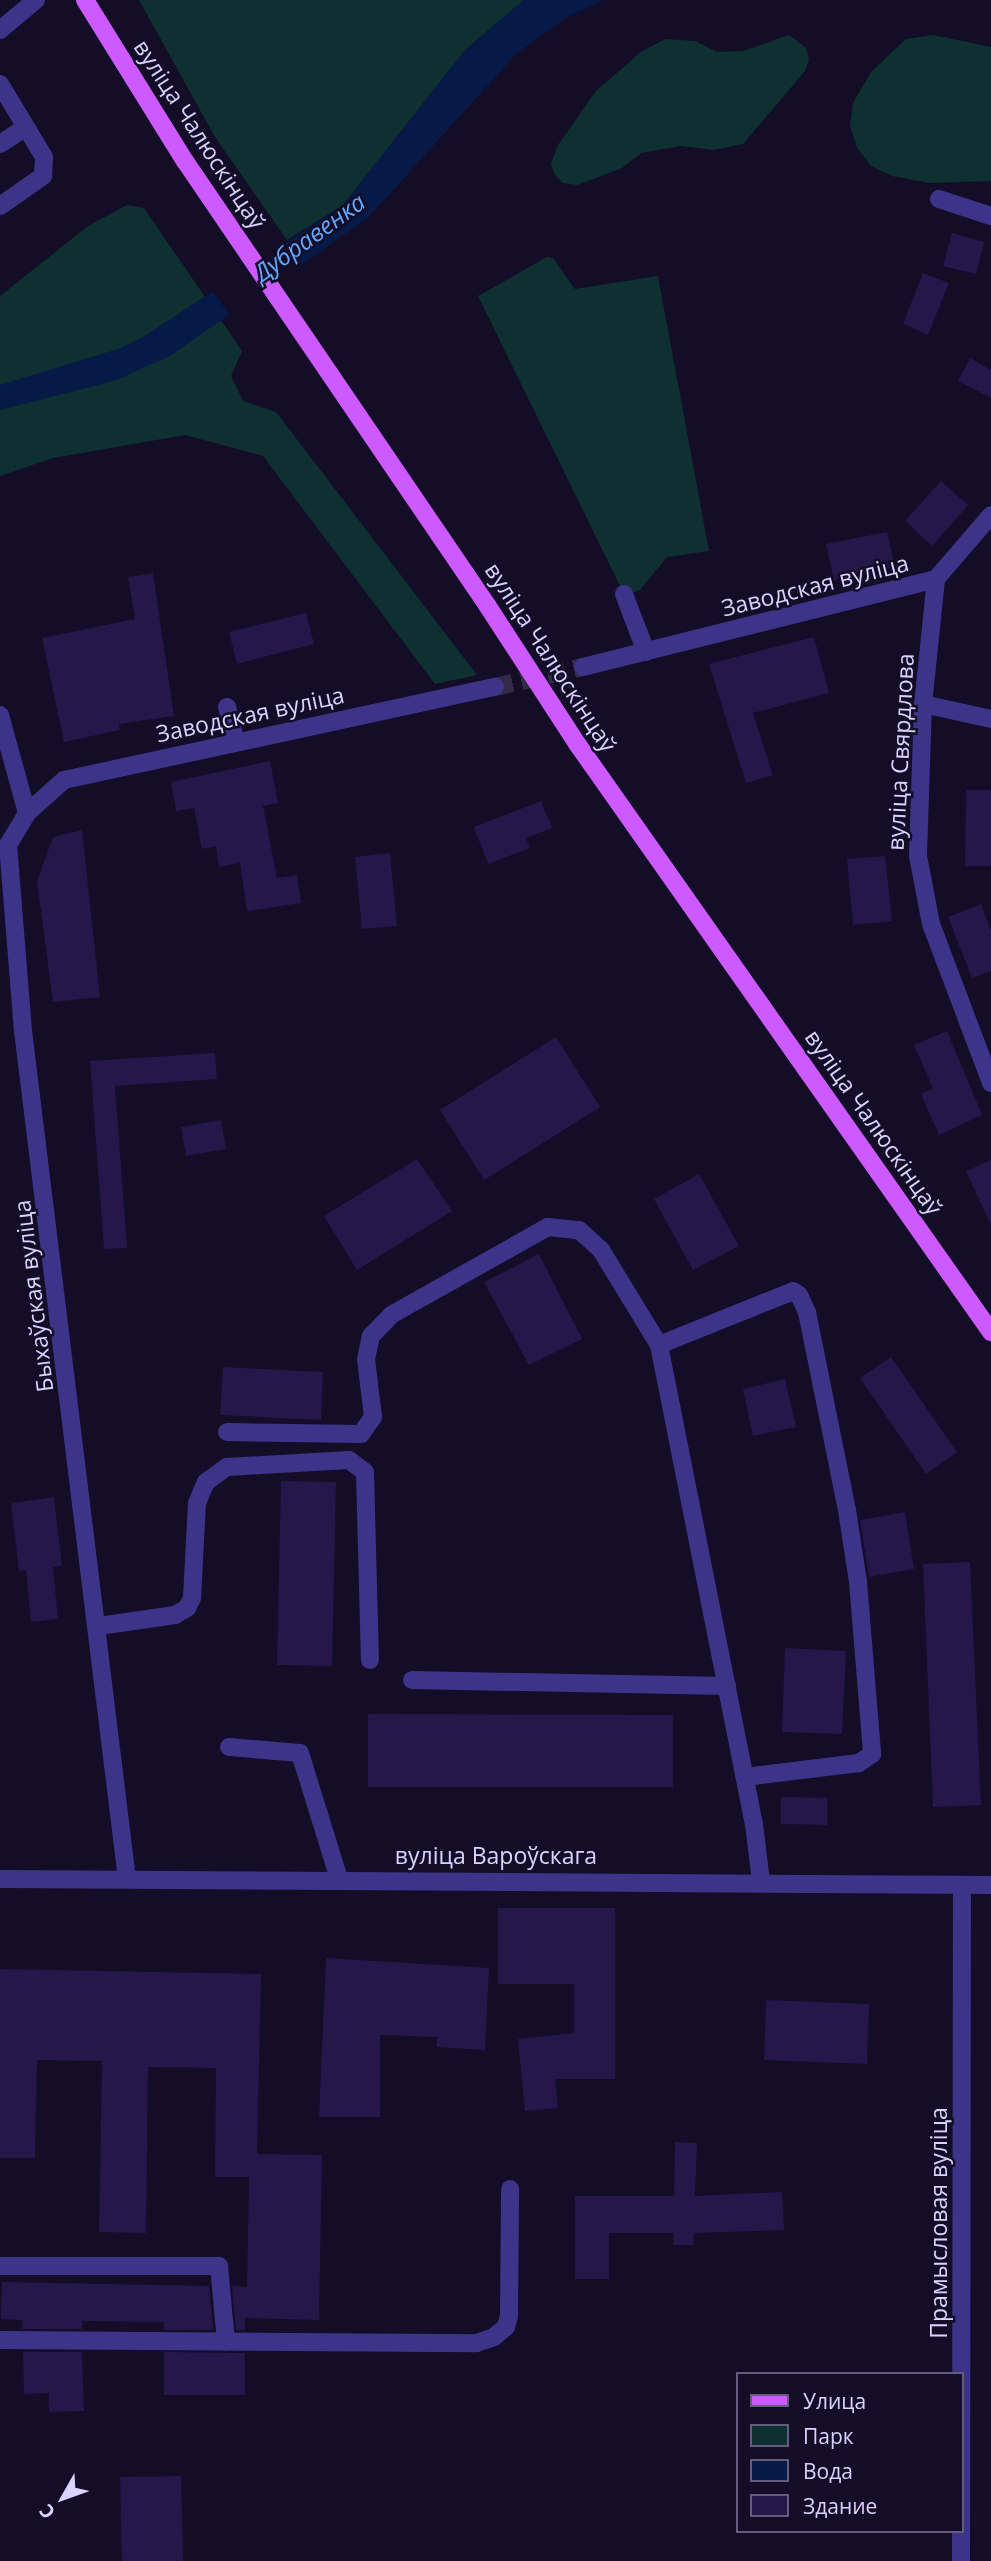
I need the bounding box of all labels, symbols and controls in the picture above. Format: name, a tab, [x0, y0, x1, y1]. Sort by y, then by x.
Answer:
street label: вуліца Чалюскінцаў	[129, 34, 271, 234]
water label: Дубравенка	[248, 187, 370, 287]
street label: Заводская вуліца	[719, 548, 911, 622]
street label: вуліца Чалюскінцаў	[480, 557, 622, 757]
street label: вуліца Свярдлова	[881, 653, 919, 851]
street label: Заводская вуліца	[153, 681, 347, 747]
street label: вуліца Чалюскінцаў	[800, 1024, 948, 1220]
street label: Быхаўская вуліца	[8, 1198, 58, 1394]
street label: вуліца Вароўскага	[395, 1841, 597, 1869]
street label: Прамысловая вуліца	[924, 2107, 952, 2339]
legend	[736, 2372, 963, 2533]
text: Улица	[803, 2387, 866, 2415]
text: Парк	[803, 2422, 854, 2450]
text: Вода	[803, 2457, 853, 2485]
north arrow	[28, 2463, 98, 2533]
text: Здание	[803, 2492, 877, 2520]
text: С	[33, 2499, 61, 2524]

